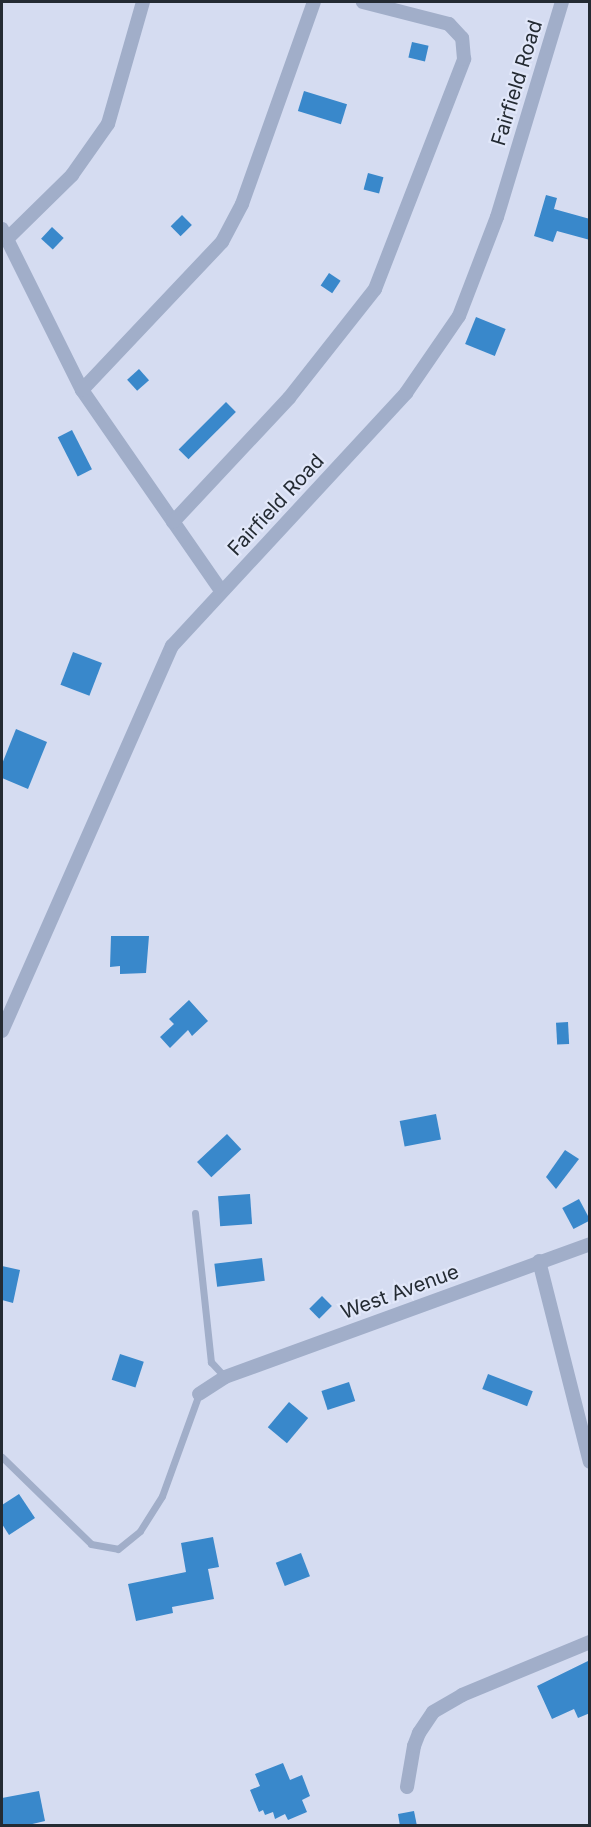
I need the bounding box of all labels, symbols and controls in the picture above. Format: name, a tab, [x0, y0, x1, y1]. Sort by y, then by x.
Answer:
street label: Fairfield Road	[487, 17, 547, 149]
street label: Fairfield Road	[223, 449, 329, 561]
street label: West Avenue	[338, 1260, 462, 1324]

